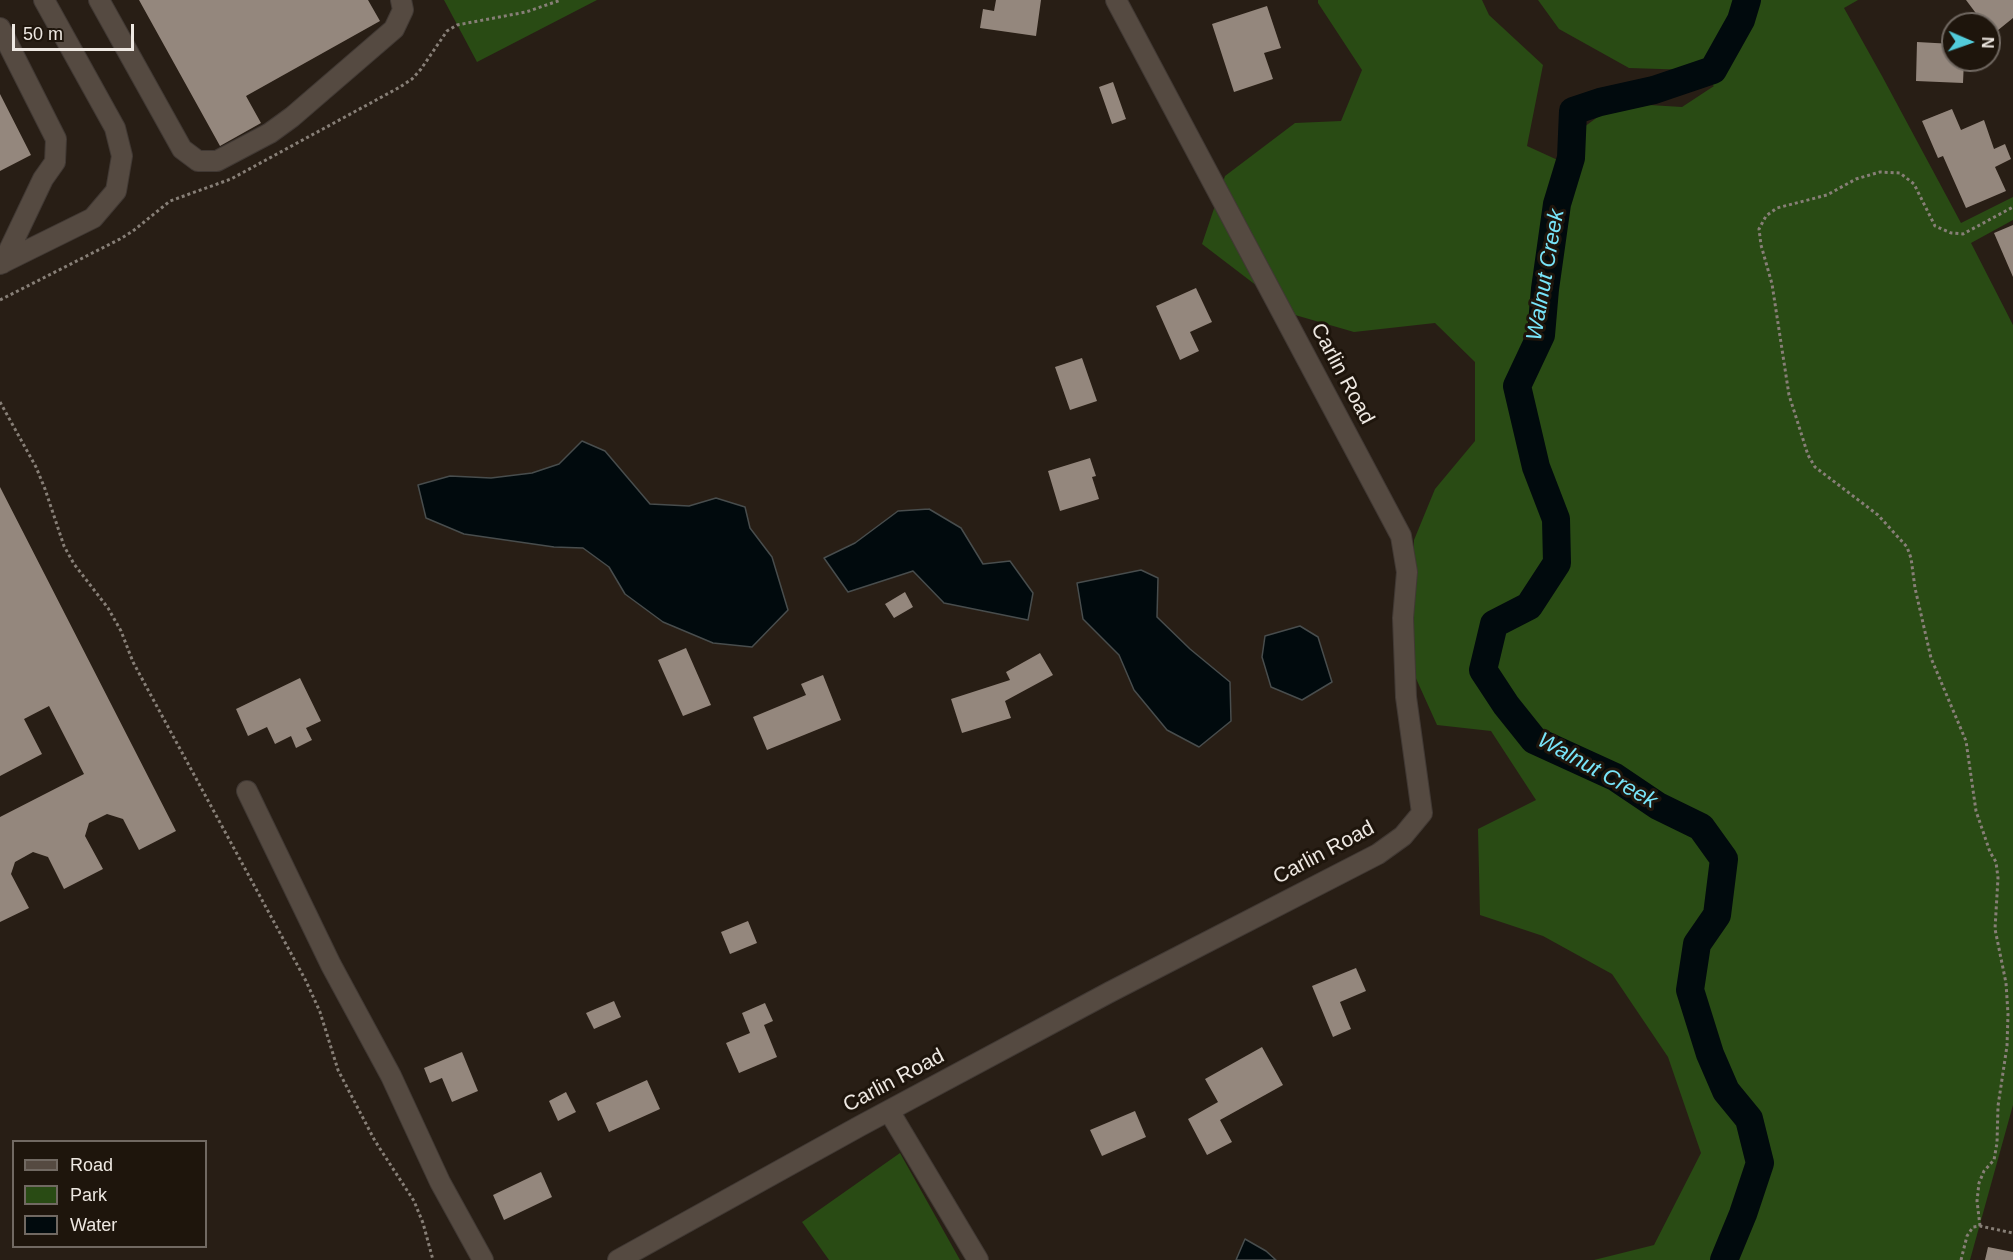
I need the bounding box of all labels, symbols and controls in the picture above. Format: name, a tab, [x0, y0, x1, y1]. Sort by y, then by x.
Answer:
scale bar	[15, 12, 136, 50]
north arrow	[1941, 12, 2001, 72]
text: 50 m	[23, 24, 63, 44]
text: N	[1979, 37, 1996, 49]
water label: Walnut Creek	[1521, 207, 1571, 343]
street label: Carlin Road	[1305, 319, 1379, 429]
water label: Walnut Creek	[1532, 727, 1662, 815]
street label: Carlin Road	[1269, 816, 1379, 890]
street label: Carlin Road	[839, 1044, 949, 1118]
legend	[12, 1140, 207, 1248]
text: Road	[70, 1155, 113, 1175]
text: Park	[70, 1185, 107, 1205]
text: Water	[70, 1215, 117, 1235]

